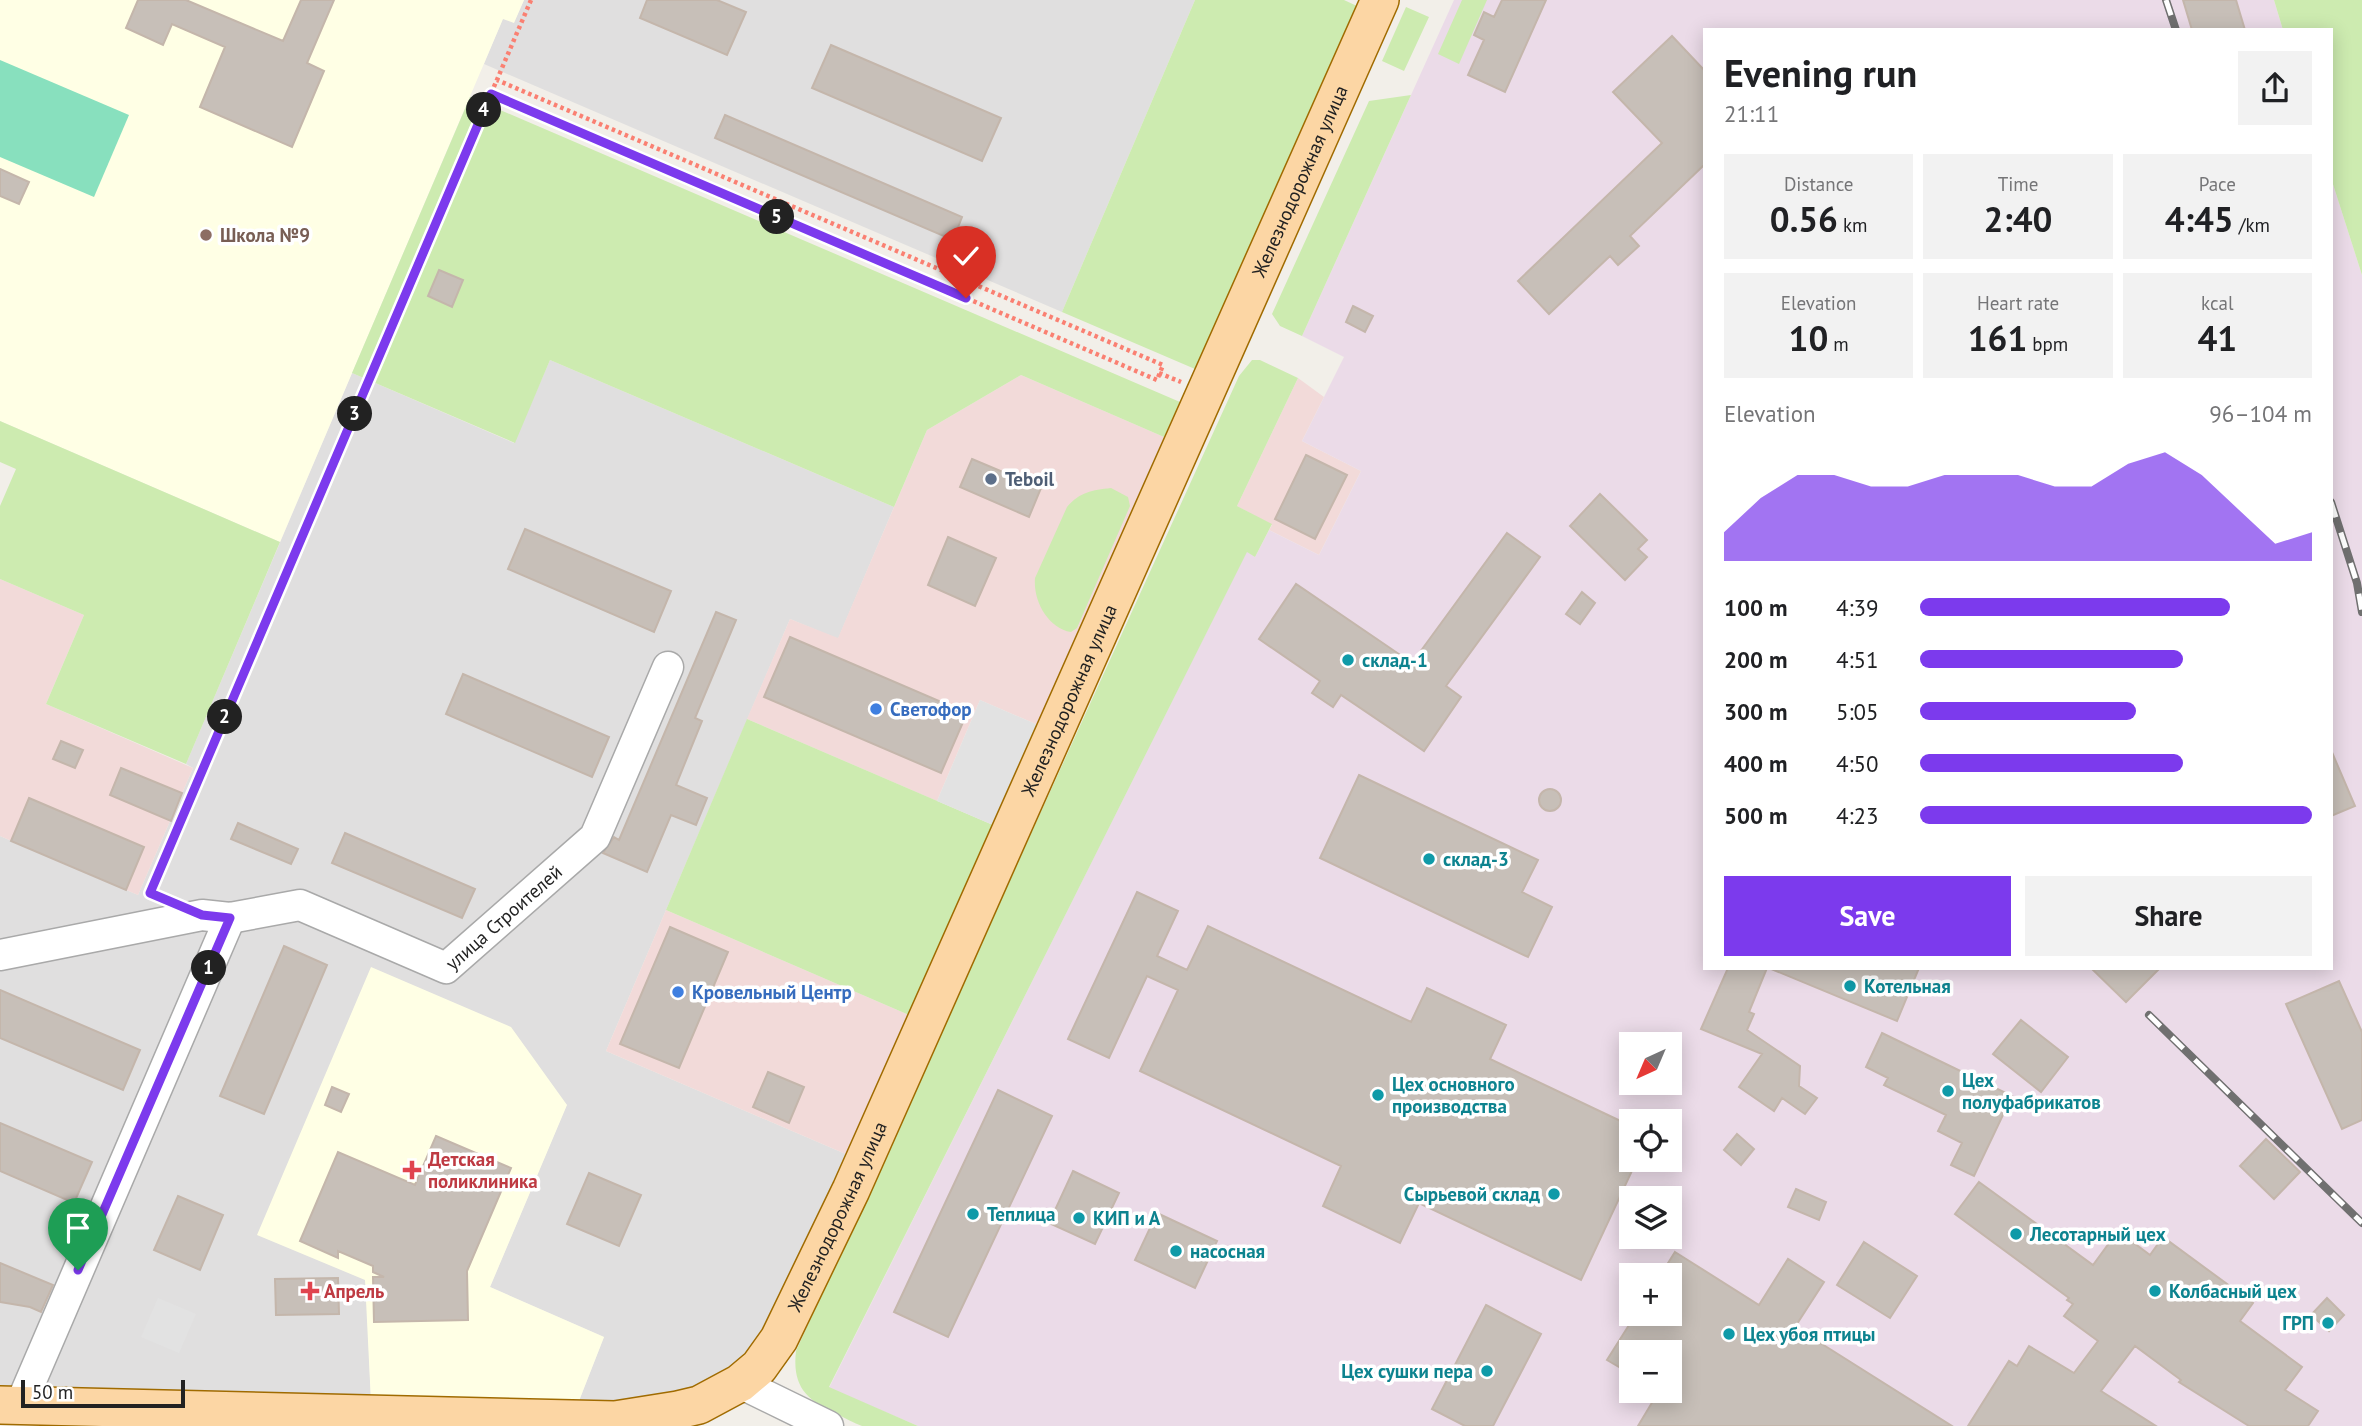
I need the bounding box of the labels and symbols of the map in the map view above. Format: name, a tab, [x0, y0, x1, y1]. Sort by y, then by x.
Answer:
street label: Железнодорожная улица	[1246, 81, 1353, 282]
pin: 4	[466, 92, 502, 128]
pin: 5	[760, 200, 794, 234]
place label: Школа №9	[220, 223, 310, 247]
pin	[936, 226, 996, 298]
marker: Школа №9	[198, 227, 214, 243]
pin: 3	[338, 396, 372, 432]
place label: Teboil	[1005, 467, 1055, 491]
marker: Teboil	[983, 471, 999, 487]
street label: Железнодорожная улица	[1015, 600, 1122, 801]
place label: склад-1	[1362, 648, 1428, 672]
marker: склад-1	[1340, 652, 1356, 668]
place label: Светофор	[890, 697, 972, 721]
pin: 2	[208, 700, 243, 734]
marker: Светофор	[868, 701, 884, 717]
place label: склад-3	[1443, 847, 1509, 871]
marker: склад-3	[1421, 851, 1437, 867]
street label: улица Строителей	[440, 860, 567, 975]
pin: 1	[192, 950, 227, 986]
place label: Котельная	[1864, 974, 1951, 998]
marker: Котельная	[1842, 978, 1858, 994]
place label: Кровельный Центр	[692, 980, 852, 1004]
marker: Кровельный Центр	[670, 984, 686, 1000]
north arrow	[1619, 1032, 1682, 1096]
place label: Цех полуфабрикатов	[1962, 1068, 2101, 1114]
place label: Цех основного производства	[1392, 1072, 1515, 1118]
marker: Цех полуфабрикатов	[1940, 1083, 1956, 1099]
marker: Цех основного производства	[1370, 1087, 1386, 1103]
street label: Железнодорожная улица	[782, 1118, 892, 1316]
place label: Детская поликлиника	[428, 1147, 538, 1193]
marker: Детская поликлиника	[402, 1160, 422, 1180]
place label: Сырьевой склад	[1404, 1182, 1540, 1206]
marker: Сырьевой склад	[1546, 1186, 1562, 1202]
pin	[48, 1198, 108, 1270]
place label: Теплица	[987, 1202, 1055, 1226]
marker: Теплица	[965, 1206, 981, 1222]
place label: КИП и А	[1093, 1206, 1161, 1230]
marker: КИП и А	[1071, 1210, 1087, 1226]
place label: Лесотарный цех	[2029, 1222, 2166, 1246]
marker: Лесотарный цех	[2008, 1226, 2024, 1242]
place label: насосная	[1190, 1239, 1265, 1263]
marker: насосная	[1168, 1243, 1184, 1259]
place label: Апрель	[324, 1279, 384, 1303]
place label: Колбасный цех	[2169, 1279, 2297, 1303]
marker: Апрель	[302, 1283, 318, 1299]
marker: Колбасный цех	[2147, 1283, 2163, 1299]
place label: ГРП	[2282, 1311, 2314, 1335]
marker: ГРП	[2320, 1315, 2336, 1331]
place label: Цех убоя птицы	[1743, 1322, 1875, 1346]
marker: Цех убоя птицы	[1721, 1326, 1737, 1342]
place label: Цех сушки пера	[1341, 1359, 1473, 1383]
marker: Цех сушки пера	[1479, 1363, 1495, 1379]
scale bar	[21, 1377, 186, 1409]

